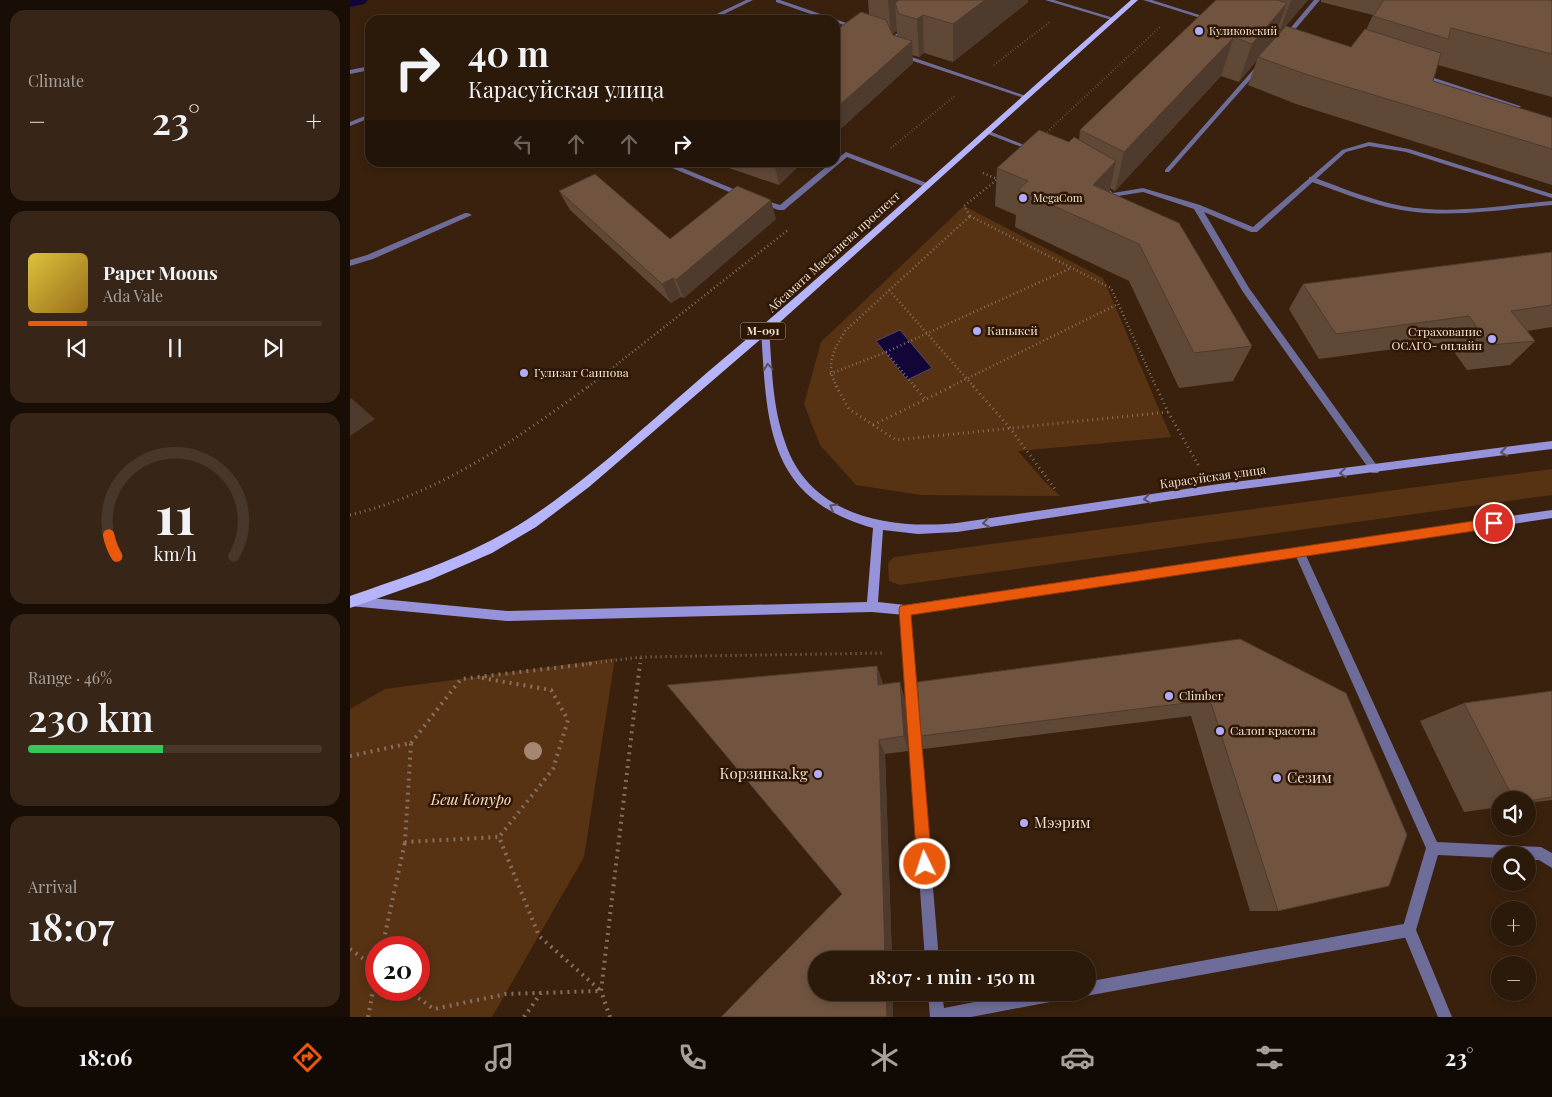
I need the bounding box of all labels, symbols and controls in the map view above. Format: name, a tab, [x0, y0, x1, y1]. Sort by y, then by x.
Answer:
place label: Куликовский	[1209, 23, 1277, 38]
marker: Куликовский	[1193, 25, 1205, 37]
text: 40 m	[468, 29, 549, 76]
icon: right	[385, 35, 450, 100]
text: Climate	[28, 70, 84, 91]
text: Карасуйская улица	[468, 74, 664, 104]
text: 23°	[152, 94, 200, 145]
text: −	[28, 102, 46, 139]
text: +	[306, 102, 322, 139]
icon: left	[509, 130, 537, 158]
icon: ahead	[562, 130, 590, 158]
icon: ahead	[615, 130, 643, 158]
icon: right	[668, 130, 696, 158]
street label: Абсамата Масалиева проспект	[763, 187, 903, 316]
place label: MegaCom	[1033, 190, 1083, 205]
marker: MegaCom	[1017, 192, 1029, 204]
text: Paper Moons	[103, 259, 218, 285]
text: Ada Vale	[103, 285, 163, 306]
road number: М-091	[740, 322, 786, 340]
place label: Каныкей	[987, 322, 1038, 338]
place label: Страхование ОСАГО- онлайн	[1392, 323, 1482, 353]
marker: Каныкей	[971, 325, 983, 337]
marker: Страхование ОСАГО- онлайн	[1486, 333, 1498, 345]
icon: previous	[63, 334, 91, 362]
icon: pause	[161, 334, 189, 362]
icon: next	[259, 334, 287, 362]
one-way arrow	[763, 363, 774, 371]
place label: Гулизат Саипова	[534, 364, 629, 380]
marker: Гулизат Саипова	[518, 367, 530, 379]
one-way arrow	[1499, 446, 1507, 457]
street label: Карасуйская улица	[1159, 461, 1267, 491]
one-way arrow	[1338, 467, 1346, 478]
text: 11	[155, 479, 195, 548]
one-way arrow	[1142, 493, 1151, 503]
pin	[1473, 502, 1515, 544]
one-way arrow	[830, 504, 839, 514]
icon: arrive	[1480, 509, 1508, 537]
one-way arrow	[982, 517, 990, 528]
text: km/h	[154, 542, 197, 565]
text: Range · 46%	[28, 667, 112, 688]
place label: Climber	[1179, 687, 1224, 703]
marker: Climber	[1163, 690, 1175, 702]
text: 230 km	[28, 691, 154, 742]
place label: Салон красоты	[1230, 722, 1316, 738]
marker: Салон красоты	[1214, 725, 1226, 737]
place label: Корзинка.kg	[720, 763, 808, 783]
place label: Сезим	[1287, 767, 1332, 787]
marker: Корзинка.kg	[812, 768, 824, 780]
marker: Сезим	[1271, 772, 1283, 784]
park label: Беш Копуро	[430, 789, 511, 809]
map controls	[1491, 791, 1536, 1001]
button: sound	[1491, 791, 1536, 836]
place label: Мээрим	[1034, 812, 1091, 832]
marker: Мээрим	[1018, 817, 1030, 829]
position arrow	[898, 837, 950, 889]
button: search	[1491, 846, 1536, 891]
text: Arrival	[28, 876, 77, 897]
text: 18:07	[28, 900, 115, 951]
button: +	[1491, 901, 1536, 946]
speed limit sign: 20	[365, 936, 430, 1001]
button: −	[1491, 956, 1536, 1001]
text: 18:07 · 1 min · 150 m	[869, 963, 1035, 989]
icon: directions	[290, 1040, 325, 1075]
icon: music	[482, 1040, 517, 1075]
icon: phone	[675, 1040, 710, 1075]
icon: climate	[867, 1040, 902, 1075]
icon: car	[1060, 1040, 1095, 1075]
icon: filters	[1252, 1040, 1287, 1075]
text: 18:06	[79, 1042, 132, 1072]
text: 23°	[1445, 1042, 1473, 1072]

